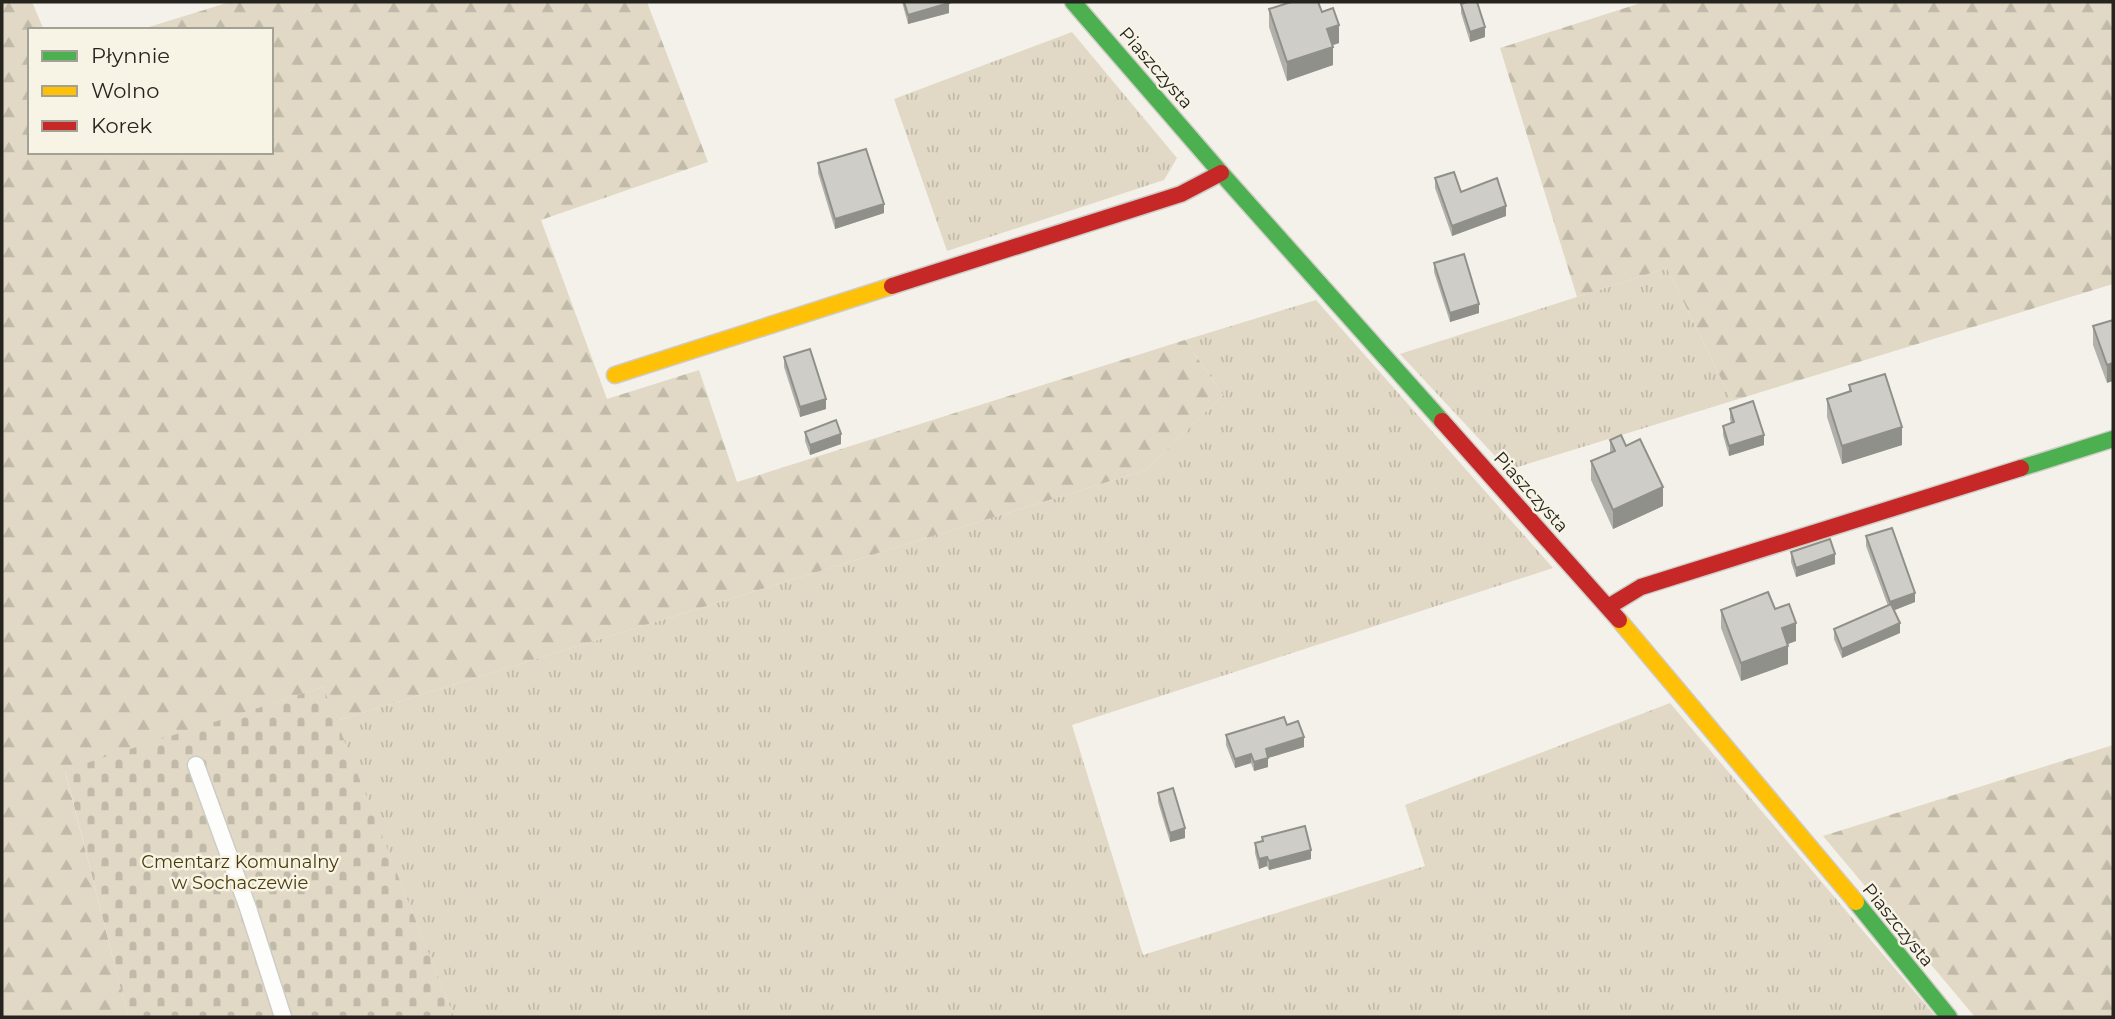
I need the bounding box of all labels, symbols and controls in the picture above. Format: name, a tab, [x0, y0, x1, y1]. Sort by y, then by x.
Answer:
street label: Piaszczysta	[1115, 23, 1197, 113]
legend	[28, 28, 273, 154]
text: Płynnie	[91, 43, 170, 68]
text: Wolno	[91, 78, 159, 103]
text: Korek	[91, 113, 152, 138]
street label: Piaszczysta	[1489, 447, 1573, 537]
park label: Cmentarz Komunalny w Sochaczewie	[141, 851, 339, 894]
street label: Piaszczysta	[1858, 879, 1938, 971]

